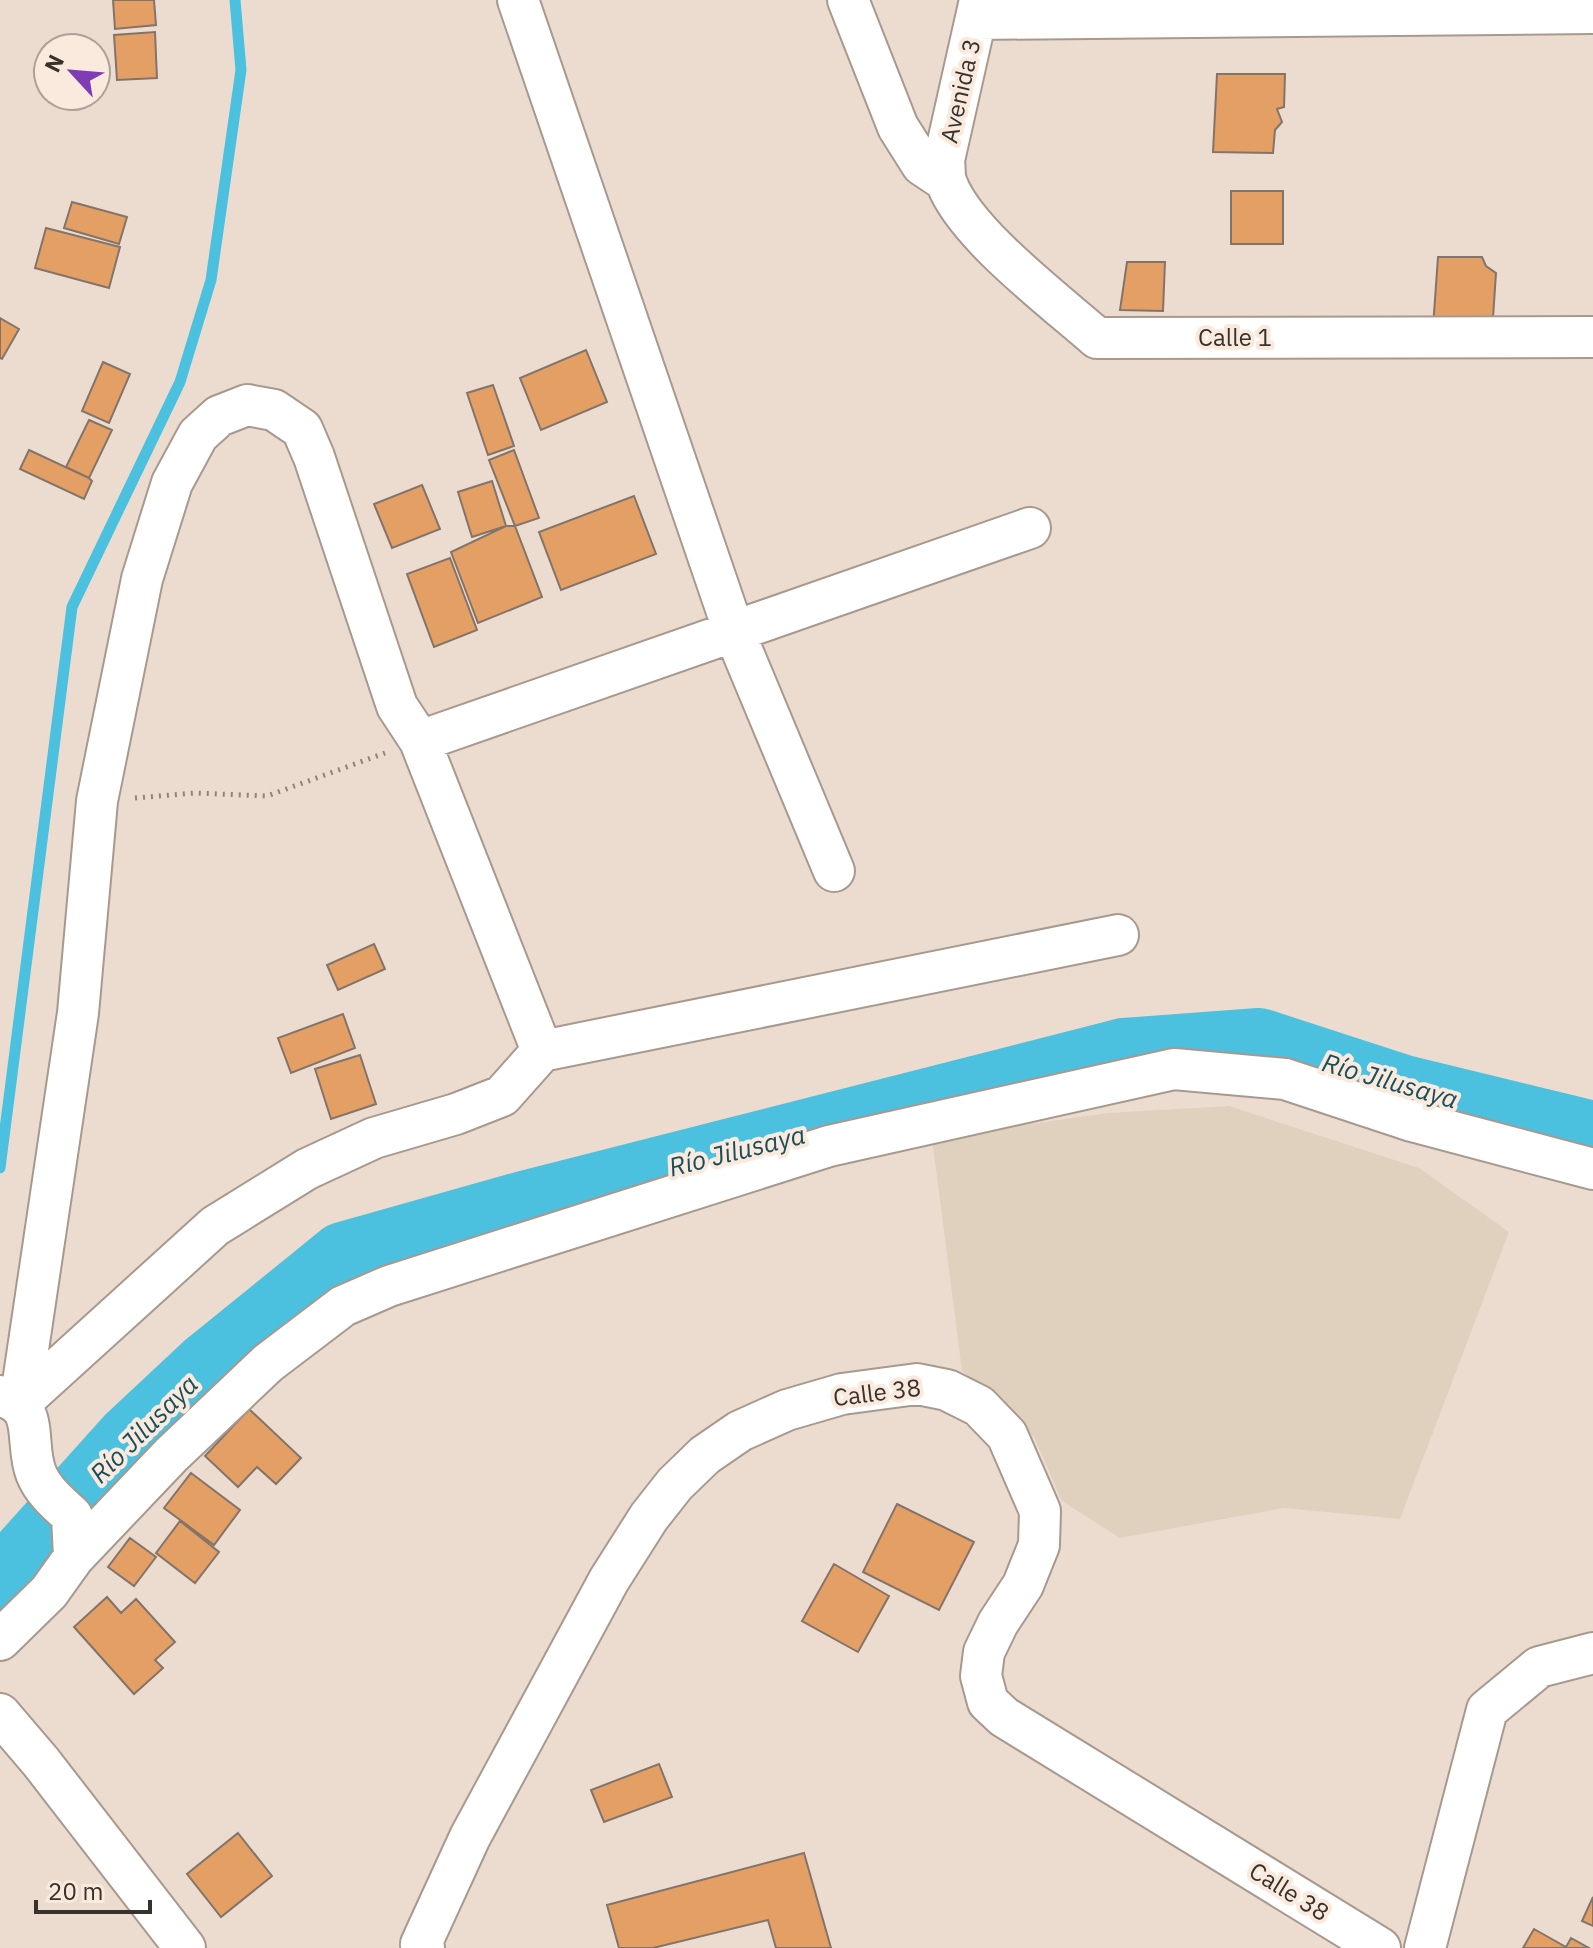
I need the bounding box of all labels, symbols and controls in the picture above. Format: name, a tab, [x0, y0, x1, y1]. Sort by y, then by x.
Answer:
north arrow	[32, 32, 112, 112]
street label: Avenida 3	[932, 35, 988, 146]
text: N	[37, 49, 70, 77]
street label: Calle 1	[1198, 321, 1272, 353]
water label: Río Jilusaya	[1318, 1044, 1462, 1116]
water label: Río Jilusaya	[665, 1117, 809, 1183]
water label: Río Jilusaya	[82, 1367, 205, 1490]
street label: Calle 38	[831, 1371, 923, 1413]
street label: Calle 38	[1244, 1854, 1335, 1928]
scale bar	[36, 1864, 150, 1914]
text: 20 m	[48, 1875, 103, 1907]

